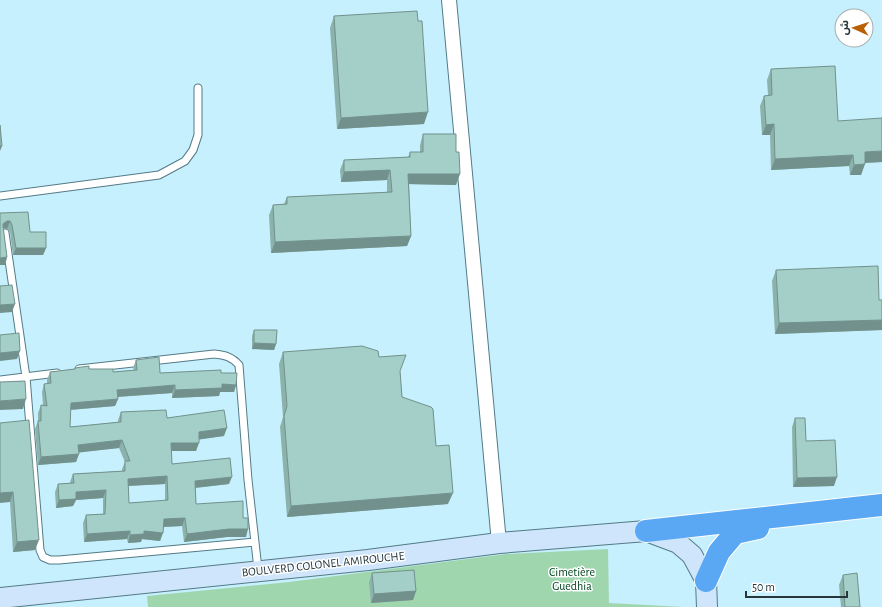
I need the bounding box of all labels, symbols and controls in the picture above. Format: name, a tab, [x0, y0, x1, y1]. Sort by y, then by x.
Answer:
north arrow	[834, 8, 874, 48]
text: ش	[839, 20, 851, 35]
street label: BOULVERD COLONEL AMIROUCHE	[241, 549, 405, 579]
park label: Cimetière Guedhia	[549, 566, 595, 592]
scale bar	[746, 573, 847, 599]
text: 50 m	[752, 581, 775, 593]

